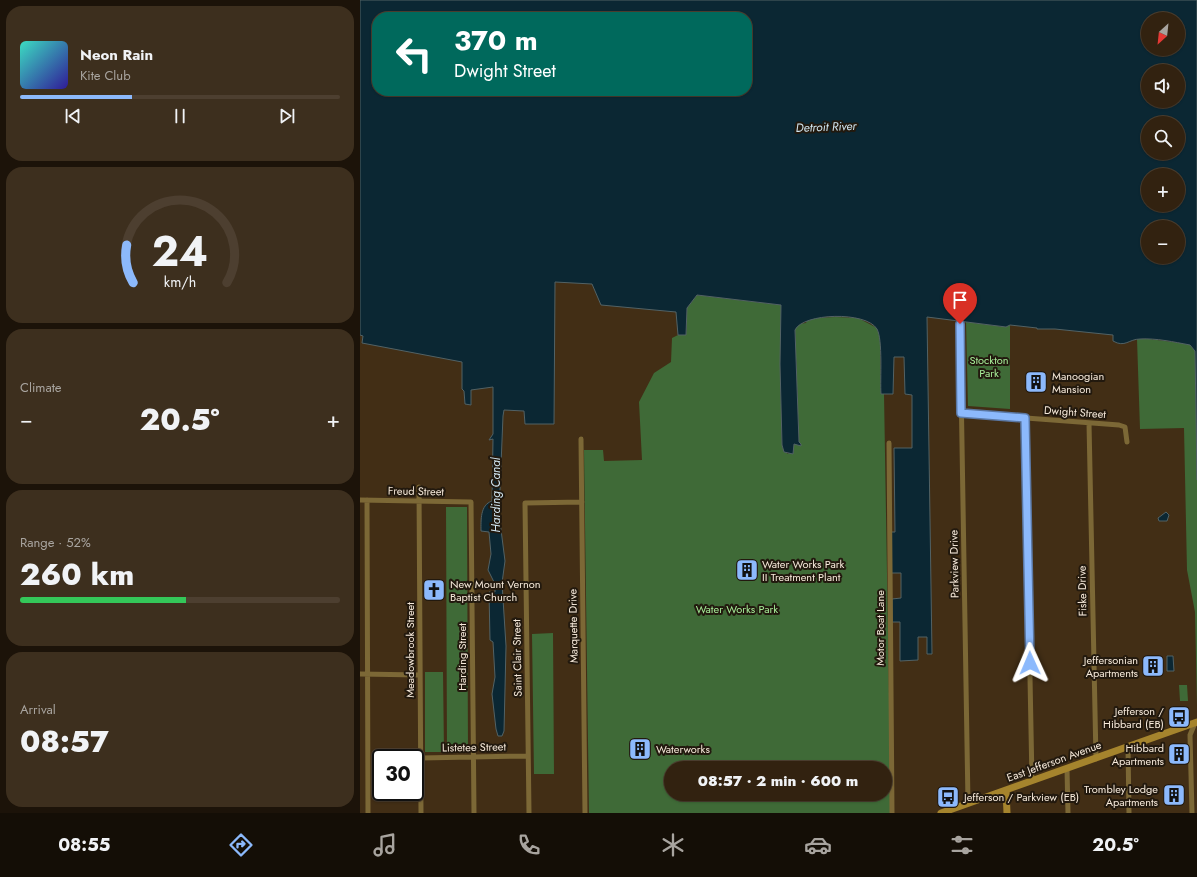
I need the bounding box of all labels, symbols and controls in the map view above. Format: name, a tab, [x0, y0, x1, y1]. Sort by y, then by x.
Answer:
north arrow	[1141, 12, 1185, 56]
map controls	[1141, 12, 1185, 264]
text: 370 m	[454, 20, 538, 61]
icon: left	[388, 28, 440, 80]
text: Neon Rain	[80, 44, 153, 66]
text: Dwight Street	[454, 58, 556, 84]
button: sound	[1141, 64, 1185, 108]
text: Kite Club	[80, 66, 131, 85]
icon: previous	[62, 105, 84, 127]
icon: pause	[169, 105, 191, 127]
icon: next	[276, 105, 298, 127]
button: search	[1141, 116, 1185, 160]
water label: Detroit River	[795, 117, 858, 137]
button: +	[1141, 168, 1185, 212]
button: −	[1141, 220, 1185, 264]
text: 24	[152, 221, 208, 282]
text: km/h	[164, 272, 196, 292]
pin	[943, 283, 977, 324]
icon: arrive	[949, 289, 971, 311]
park label: Stockton Park	[969, 352, 1009, 381]
place label: Manoogian Mansion	[1052, 368, 1104, 397]
building icon: Manoogian Mansion	[1023, 369, 1049, 395]
text: Climate	[20, 378, 61, 397]
text: 20.5°	[140, 398, 220, 441]
street label: Dwight Street	[1043, 402, 1107, 422]
text: −	[20, 403, 33, 435]
text: +	[326, 403, 340, 435]
water label: Harding Canal	[487, 456, 505, 533]
street label: Freud Street	[388, 483, 445, 499]
street label: Parkview Drive	[945, 529, 963, 598]
text: Range · 52%	[20, 533, 91, 552]
text: 260 km	[20, 553, 134, 596]
place label: Water Works Park II Treatment Plant	[762, 556, 845, 585]
building icon: Water Works Park II Treatment Plant	[734, 557, 760, 583]
street label: Fiske Drive	[1074, 565, 1090, 617]
place label: New Mount Vernon Baptist Church	[450, 576, 541, 605]
church icon: New Mount Vernon Baptist Church	[421, 577, 447, 603]
street label: Marquette Drive	[564, 588, 582, 663]
street label: Motor Boat Lane	[872, 590, 888, 666]
park label: Water Works Park	[696, 601, 778, 617]
street label: Meadowbrook Street	[402, 602, 418, 698]
street label: Saint Clair Street	[508, 619, 526, 697]
street label: Harding Street	[454, 623, 470, 691]
position arrow	[1009, 642, 1051, 684]
place label: Jeffersonian Apartments	[1082, 652, 1139, 681]
building icon: Jeffersonian Apartments	[1140, 653, 1166, 679]
text: Arrival	[20, 700, 56, 719]
place label: Jefferson / Hibbard (EB)	[1103, 703, 1164, 732]
bus stop icon: Jefferson / Hibbard (EB)	[1166, 704, 1192, 730]
text: 08:57	[20, 720, 109, 763]
building icon: Waterworks	[627, 736, 653, 762]
street label: East Jefferson Avenue	[1004, 736, 1104, 786]
street label: Listetee Street	[442, 738, 507, 756]
place label: Hibbard Apartments	[1112, 740, 1165, 769]
place label: Waterworks	[656, 741, 710, 757]
building icon: Hibbard Apartments	[1166, 741, 1192, 767]
speed limit sign: 30	[372, 749, 424, 801]
text: 08:57 · 2 min · 600 m	[698, 770, 858, 792]
place label: Trombley Lodge Apartments	[1084, 781, 1159, 810]
building icon: Trombley Lodge Apartments	[1161, 782, 1187, 808]
bus stop icon: Jefferson / Parkview (EB)	[935, 784, 961, 810]
place label: Jefferson / Parkview (EB)	[962, 789, 1079, 805]
icon: directions	[227, 831, 255, 859]
icon: music	[371, 831, 399, 859]
icon: phone	[515, 831, 543, 859]
icon: climate	[659, 831, 687, 859]
icon: car	[804, 831, 832, 859]
icon: filters	[948, 831, 976, 859]
text: 08:55	[58, 832, 110, 858]
text: 20.5°	[1092, 832, 1139, 858]

